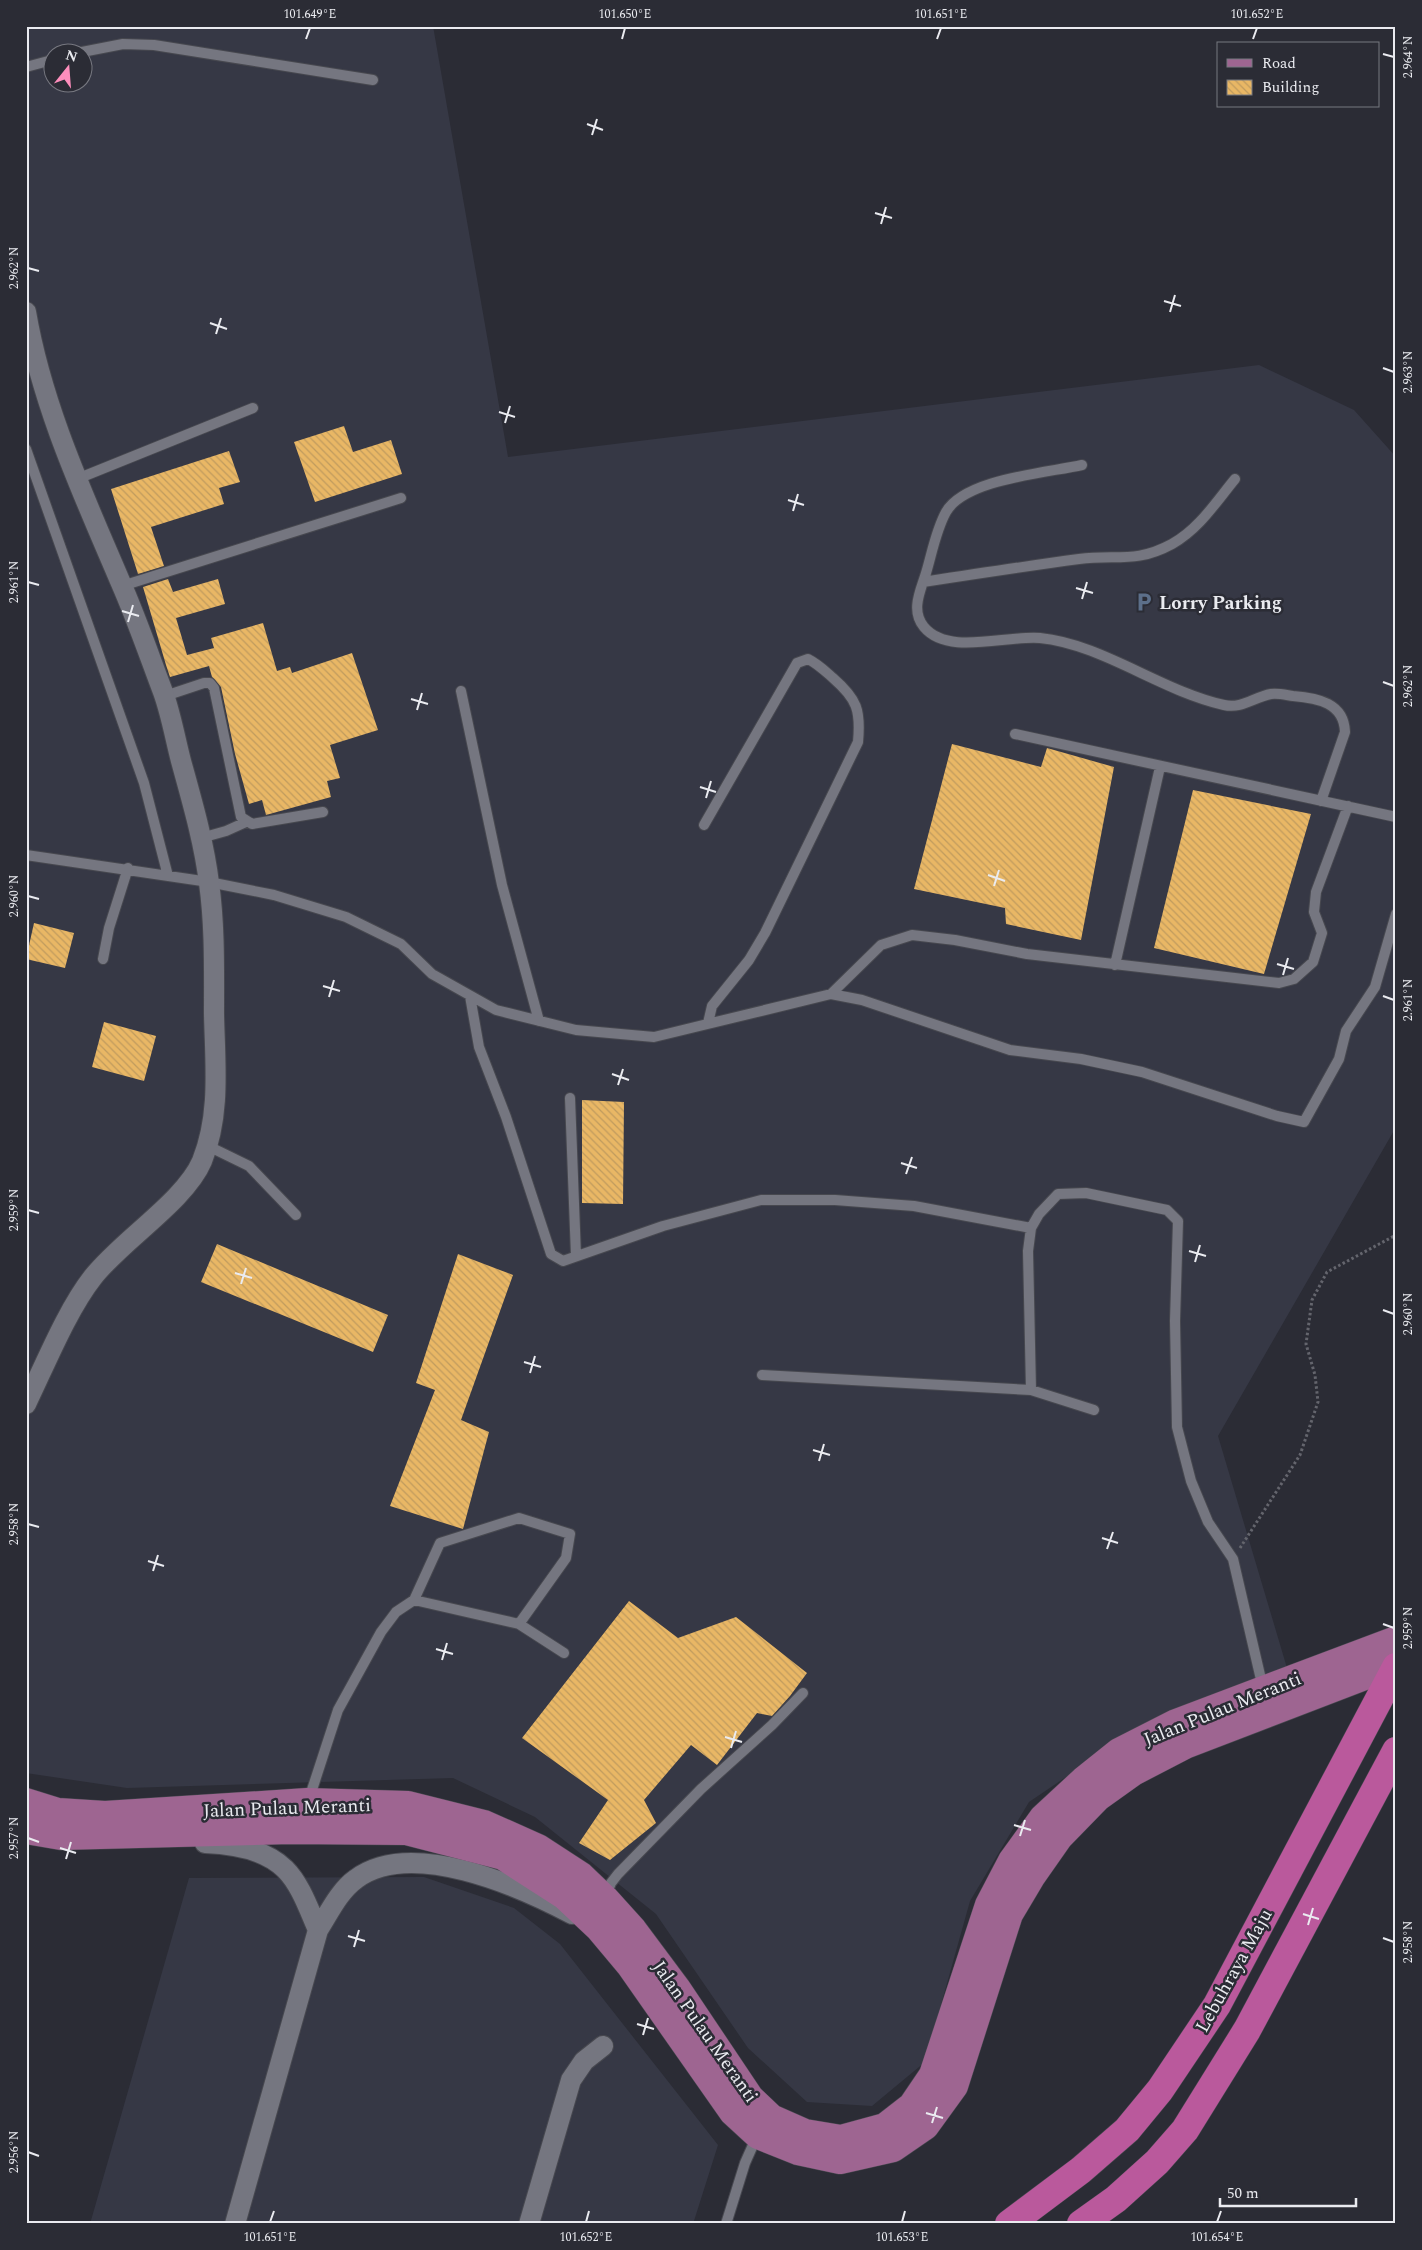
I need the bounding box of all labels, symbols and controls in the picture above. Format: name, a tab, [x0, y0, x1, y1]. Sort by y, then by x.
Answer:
text: 101.649°E	[284, 5, 336, 24]
text: 101.650°E	[599, 5, 651, 24]
text: 101.651°E	[915, 5, 967, 24]
text: 101.652°E	[1231, 5, 1283, 24]
text: 2.964°N	[1399, 36, 1418, 78]
north arrow	[42, 42, 92, 92]
legend	[1217, 42, 1380, 108]
text: N	[63, 44, 80, 68]
text: Road	[1262, 52, 1296, 75]
text: Building	[1262, 76, 1319, 99]
text: 2.962°N	[5, 247, 24, 289]
text: 2.963°N	[1399, 351, 1418, 393]
text: 2.961°N	[5, 561, 24, 603]
place label: Lorry Parking	[1159, 589, 1282, 618]
parking icon: Lorry Parking	[1133, 591, 1155, 613]
text: 2.962°N	[1399, 665, 1418, 707]
text: 2.960°N	[5, 875, 24, 917]
text: 2.961°N	[1399, 979, 1418, 1021]
text: 2.959°N	[5, 1189, 24, 1231]
text: 2.960°N	[1399, 1293, 1418, 1335]
text: 2.958°N	[5, 1503, 24, 1545]
text: 2.959°N	[1399, 1607, 1418, 1649]
street label: Jalan Pulau Meranti	[1139, 1664, 1306, 1754]
street label: Jalan Pulau Meranti	[203, 1791, 371, 1826]
text: 2.957°N	[5, 1817, 24, 1859]
street label: Lebuhraya Maju	[1188, 1903, 1281, 2038]
text: 2.958°N	[1399, 1921, 1418, 1963]
street label: Jalan Pulau Meranti	[645, 1955, 765, 2109]
text: 2.956°N	[5, 2131, 24, 2173]
scale bar	[1220, 2175, 1356, 2207]
text: 50 m	[1227, 2182, 1259, 2205]
text: 101.651°E	[244, 2228, 296, 2247]
text: 101.652°E	[560, 2228, 612, 2247]
text: 101.653°E	[876, 2228, 928, 2247]
text: 101.654°E	[1191, 2228, 1243, 2247]

